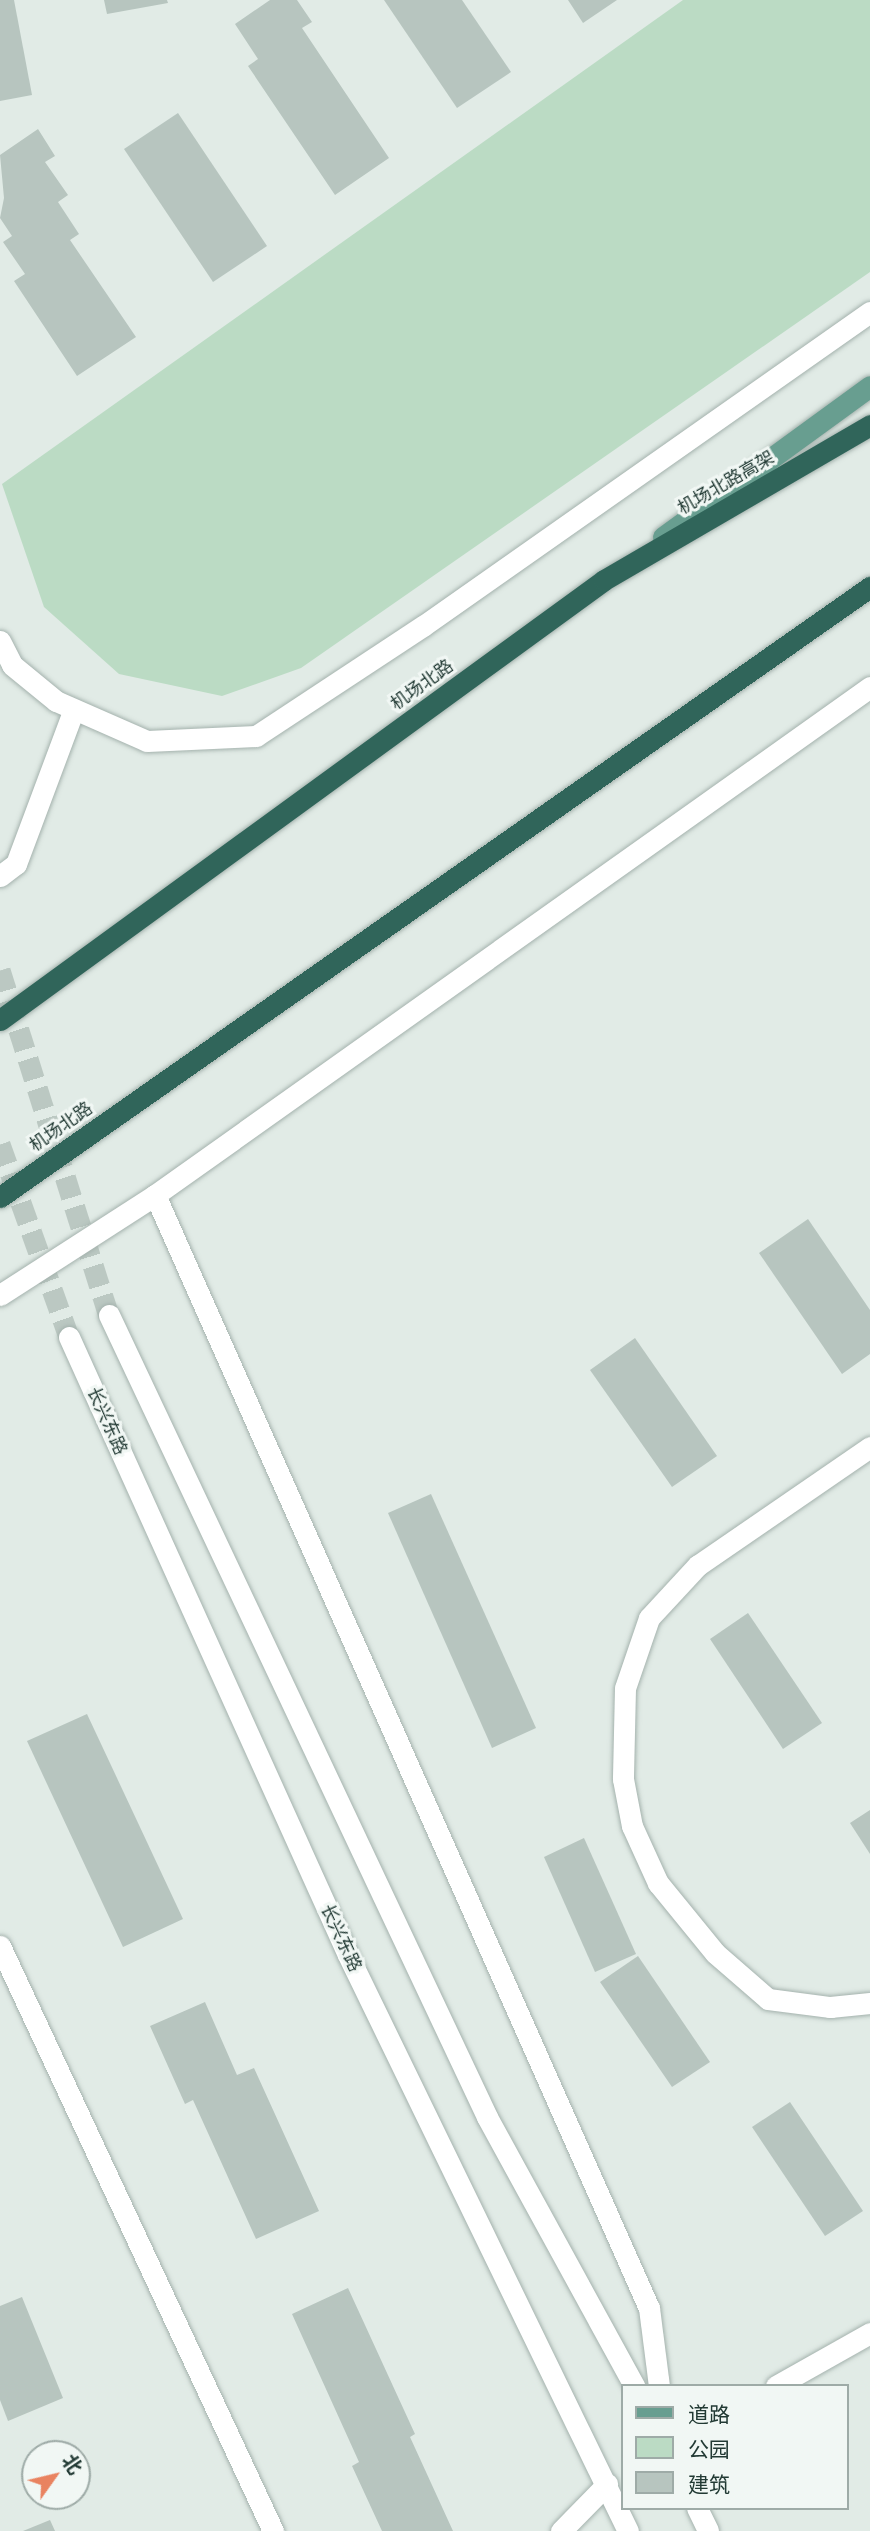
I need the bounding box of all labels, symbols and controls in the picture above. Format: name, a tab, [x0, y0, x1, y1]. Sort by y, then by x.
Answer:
street label: 机场北路高架	[674, 447, 778, 519]
street label: 机场北路	[387, 655, 457, 715]
street label: 机场北路	[25, 1098, 97, 1156]
street label: 长兴东路	[82, 1384, 132, 1458]
street label: 长兴东路	[316, 1901, 366, 1975]
legend	[622, 2384, 849, 2510]
text: 道路	[688, 2403, 730, 2427]
text: 公园	[688, 2438, 730, 2462]
north arrow	[21, 2440, 91, 2510]
text: 北	[57, 2450, 87, 2478]
text: 建筑	[688, 2473, 730, 2497]

